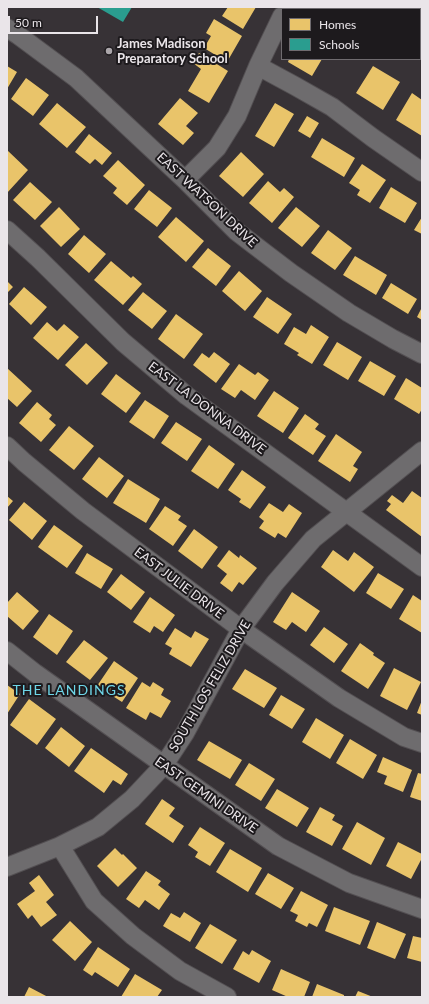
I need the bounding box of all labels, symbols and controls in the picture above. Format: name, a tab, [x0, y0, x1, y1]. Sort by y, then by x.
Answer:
scale bar	[10, 8, 100, 34]
legend	[281, 8, 421, 60]
text: 50 m	[15, 15, 42, 30]
text: Homes	[319, 17, 356, 32]
place label: James Madison Preparatory School	[117, 36, 228, 67]
text: Schools	[319, 37, 360, 52]
marker: James Madison Preparatory School	[104, 46, 114, 56]
street label: EAST WATSON DRIVE	[154, 149, 260, 251]
street label: EAST LA DONNA DRIVE	[145, 359, 269, 457]
street label: EAST JULIE DRIVE	[131, 544, 227, 622]
street label: SOUTH LOS FELIZ DRIVE	[166, 617, 254, 755]
district label: THE LANDINGS	[12, 682, 126, 698]
street label: EAST GEMINI DRIVE	[152, 754, 260, 836]

